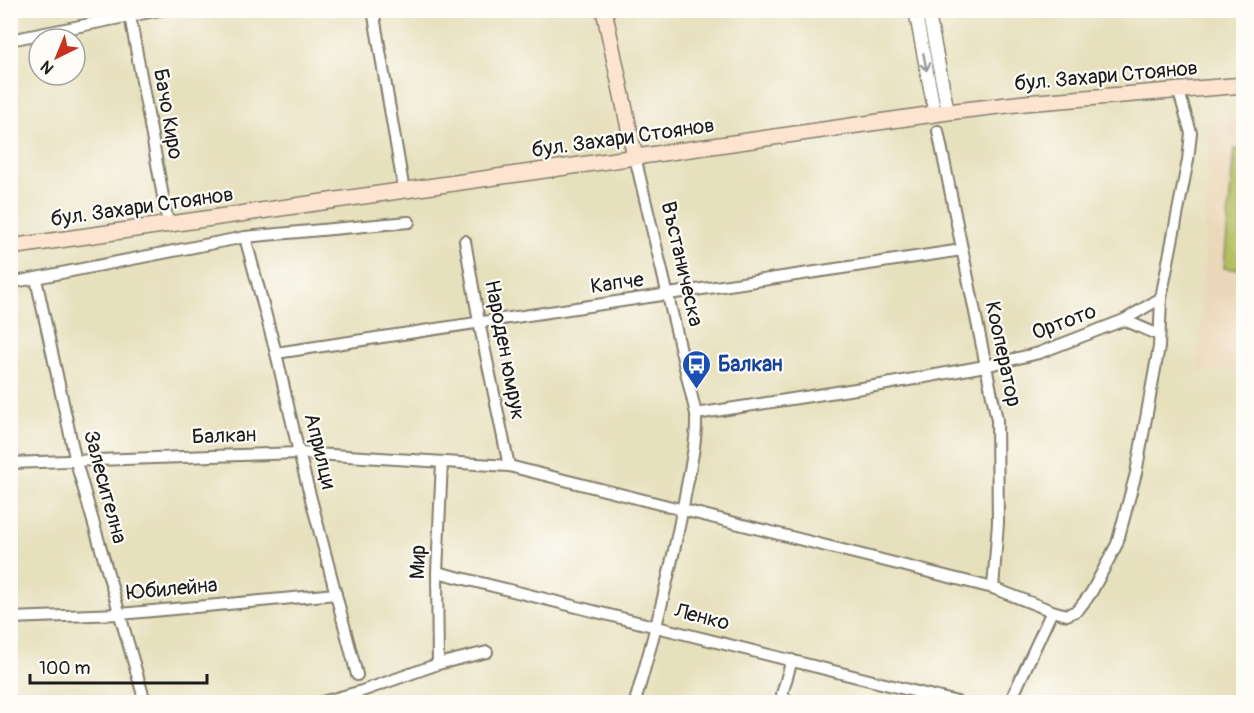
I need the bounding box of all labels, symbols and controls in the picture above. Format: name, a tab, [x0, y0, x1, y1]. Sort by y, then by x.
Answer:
north arrow	[27, 27, 87, 87]
one-way arrow	[920, 52, 931, 72]
street label: бул. Захари Стоянов	[1013, 55, 1199, 97]
text: N	[37, 56, 58, 78]
street label: Бачо Киро	[147, 67, 189, 161]
street label: бул. Захари Стоянов	[530, 112, 716, 164]
street label: бул. Захари Стоянов	[49, 181, 235, 233]
street label: Въстаническа	[655, 199, 709, 329]
street label: Капче	[589, 266, 646, 300]
street label: Народен юмрук	[478, 278, 532, 423]
street label: Ортото	[1028, 297, 1100, 347]
street label: Кооператор	[979, 299, 1027, 409]
bus stop icon: Балкан	[681, 348, 713, 390]
place label: Балкан	[718, 351, 783, 378]
street label: Априлци	[298, 410, 342, 492]
street label: Балкан	[191, 421, 257, 451]
street label: Залесителна	[77, 428, 133, 546]
street label: Мир	[404, 544, 432, 580]
street label: Юбилейна	[125, 572, 219, 606]
street label: Ленко	[671, 597, 732, 637]
scale bar	[30, 647, 207, 685]
text: 100 m	[39, 657, 91, 680]

